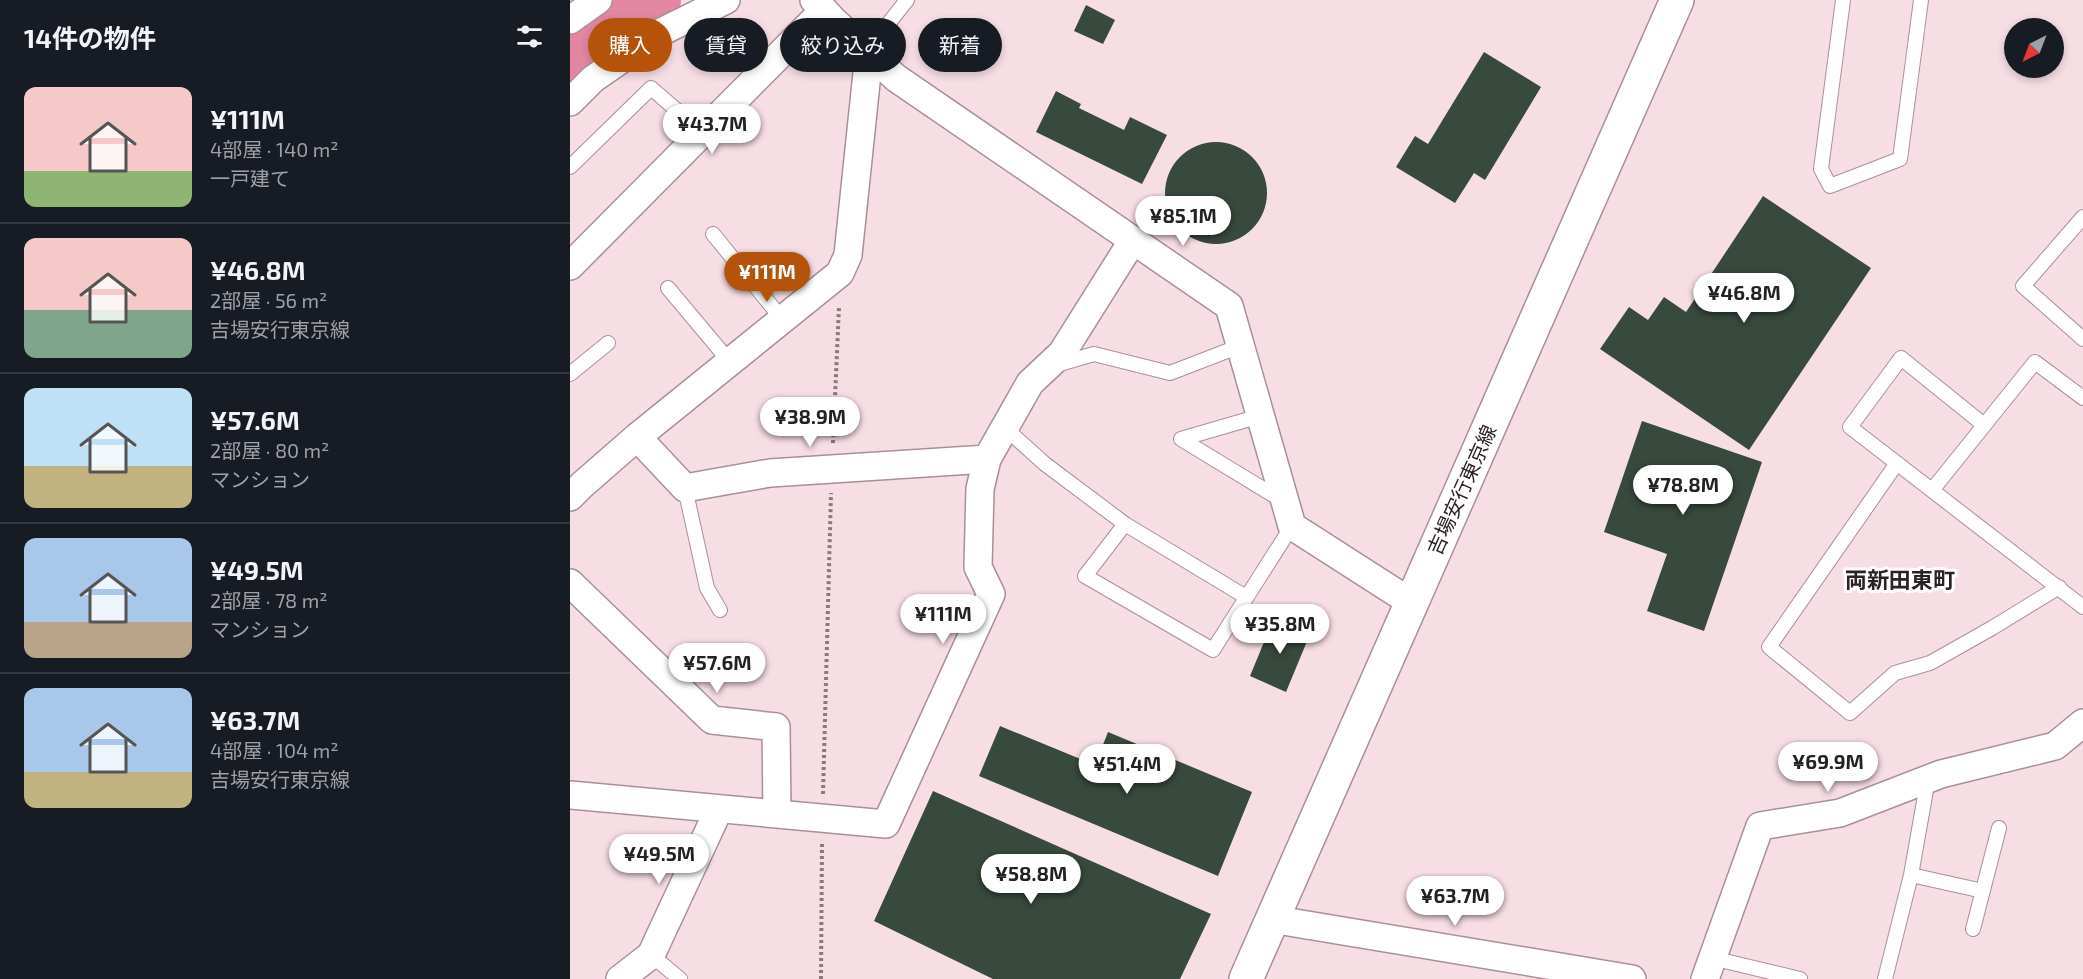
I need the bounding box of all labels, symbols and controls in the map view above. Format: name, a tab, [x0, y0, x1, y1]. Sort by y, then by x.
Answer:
chip: 購入	[588, 18, 672, 72]
chip: 賃貸	[684, 18, 768, 72]
chip: 絞り込み	[780, 18, 906, 72]
chip: 新着	[918, 18, 1002, 72]
north arrow	[2004, 18, 2064, 78]
map controls	[2004, 18, 2064, 78]
icon: filters	[513, 20, 546, 53]
text: 14件の物件	[24, 22, 156, 53]
text: ¥111M	[210, 103, 285, 134]
pin: ¥43.7M	[663, 104, 761, 155]
icon: home	[72, 111, 144, 183]
text: ¥43.7M	[677, 111, 747, 135]
text: 4部屋 · 140 m²	[210, 137, 339, 161]
text: 一戸建て	[210, 166, 290, 190]
pin: ¥85.1M	[1134, 196, 1232, 247]
text: ¥85.1M	[1149, 203, 1217, 227]
pin: ¥111M	[725, 252, 809, 303]
text: ¥46.8M	[210, 254, 306, 285]
text: ¥111M	[738, 259, 796, 283]
icon: home	[72, 262, 144, 334]
pin: ¥46.8M	[1695, 273, 1793, 324]
text: ¥46.8M	[1707, 280, 1781, 304]
text: 2部屋 · 56 m²	[210, 288, 327, 312]
text: 吉場安行東京線	[210, 317, 350, 341]
pin: ¥38.9M	[761, 397, 859, 448]
text: ¥57.6M	[210, 404, 300, 435]
text: ¥38.9M	[774, 404, 846, 428]
icon: home	[72, 412, 144, 484]
street label: 吉場安行東京線	[1422, 421, 1501, 558]
text: 2部屋 · 80 m²	[210, 438, 329, 462]
pin: ¥78.8M	[1634, 465, 1732, 516]
text: マンション	[210, 467, 310, 491]
text: ¥78.8M	[1647, 472, 1719, 496]
text: ¥49.5M	[210, 554, 304, 585]
icon: home	[72, 562, 144, 634]
district label: 両新田東町	[1845, 566, 1955, 592]
text: 2部屋 · 78 m²	[210, 588, 328, 612]
pin: ¥111M	[901, 594, 985, 645]
text: ¥111M	[914, 601, 972, 625]
pin: ¥35.8M	[1231, 604, 1329, 655]
text: ¥35.8M	[1244, 611, 1316, 635]
text: マンション	[210, 617, 310, 641]
pin: ¥57.6M	[668, 643, 766, 694]
text: ¥57.6M	[682, 650, 752, 674]
text: ¥63.7M	[210, 704, 300, 735]
icon: home	[72, 712, 144, 784]
text: 4部屋 · 104 m²	[210, 738, 339, 762]
pin: ¥69.9M	[1779, 742, 1877, 793]
pin: ¥51.4M	[1078, 744, 1176, 795]
text: ¥69.9M	[1792, 749, 1864, 773]
text: ¥51.4M	[1093, 751, 1161, 775]
text: 吉場安行東京線	[210, 767, 350, 791]
pin: ¥49.5M	[610, 834, 708, 885]
text: ¥49.5M	[623, 841, 695, 865]
pin: ¥58.8M	[982, 854, 1080, 905]
text: ¥58.8M	[995, 861, 1067, 885]
pin: ¥63.7M	[1406, 876, 1504, 927]
text: ¥63.7M	[1420, 883, 1490, 907]

